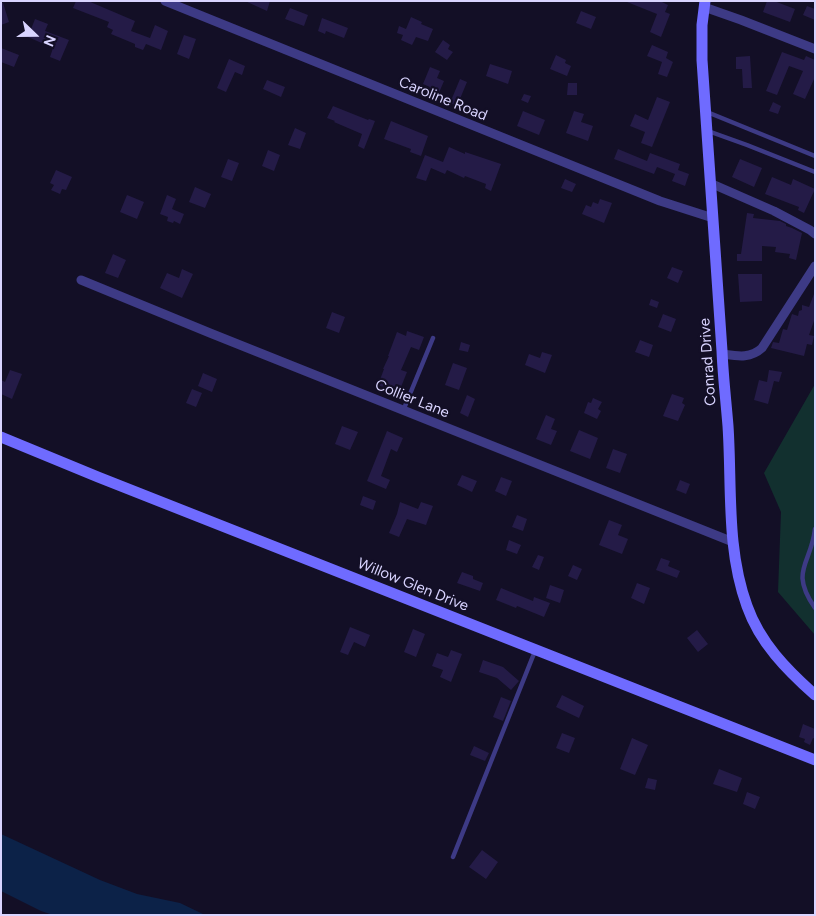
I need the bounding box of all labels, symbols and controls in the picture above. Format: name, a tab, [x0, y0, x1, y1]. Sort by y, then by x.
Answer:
north arrow	[10, 10, 60, 60]
text: N	[39, 33, 59, 49]
street label: Caroline Road	[396, 73, 490, 125]
street label: Conrad Drive	[696, 318, 720, 406]
street label: Collier Lane	[372, 376, 452, 422]
street label: Willow Glen Drive	[355, 555, 471, 615]

